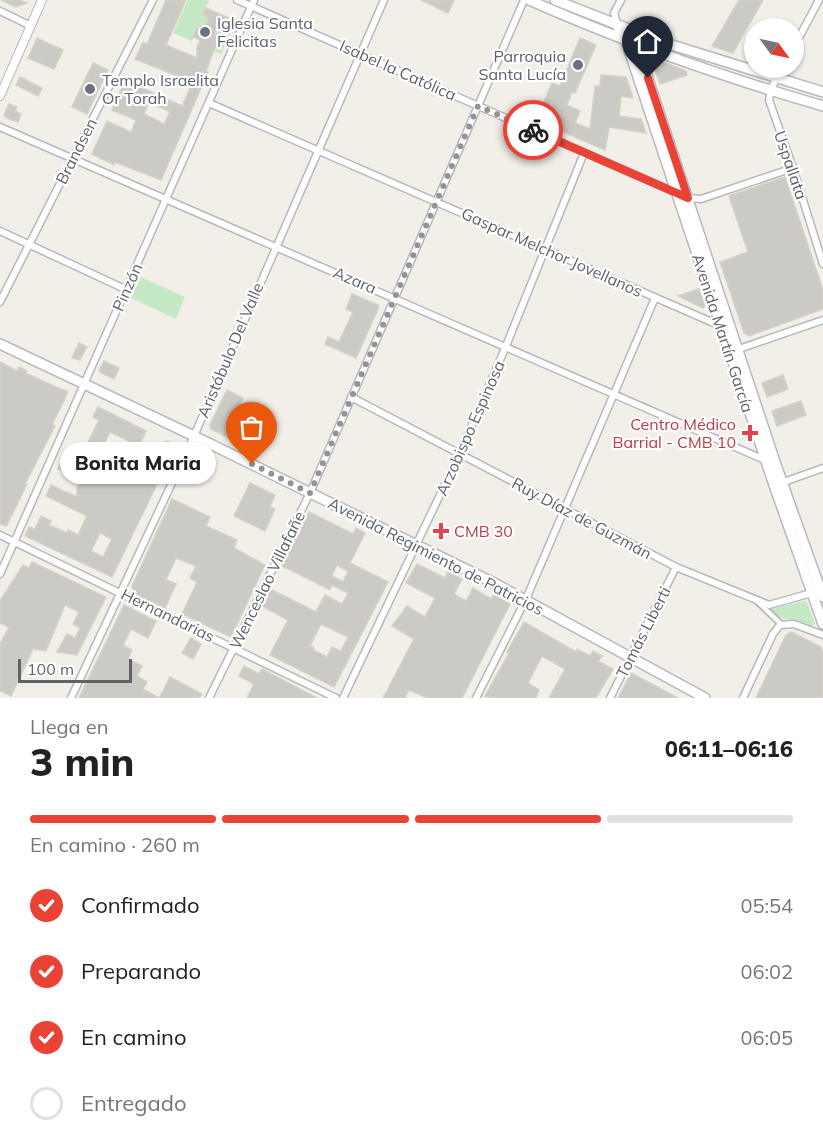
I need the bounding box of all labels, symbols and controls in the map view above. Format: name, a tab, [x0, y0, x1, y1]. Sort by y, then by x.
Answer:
place label: Iglesia Santa Felicitas	[217, 13, 313, 51]
pin	[622, 16, 673, 78]
north arrow	[744, 18, 804, 78]
map controls	[744, 18, 804, 78]
marker: Iglesia Santa Felicitas	[198, 25, 212, 39]
icon: home	[631, 25, 664, 58]
street label: Isabel la Católica	[337, 35, 459, 105]
place label: Parroquia Santa Lucía	[479, 46, 566, 84]
marker: Parroquia Santa Lucía	[571, 58, 585, 72]
place label: Templo Israelita Or Torah	[102, 70, 219, 108]
marker: Templo Israelita Or Torah	[83, 82, 97, 96]
courier	[503, 100, 563, 160]
icon: bike	[517, 114, 550, 147]
street label: Brandsen	[51, 115, 101, 187]
street label: Uspallata	[770, 128, 812, 202]
street label: Gaspar Melchor Jovellanos	[458, 203, 646, 301]
street label: Avenida Martín García	[688, 251, 758, 415]
street label: Pinzón	[108, 260, 146, 314]
street label: Azara	[330, 262, 380, 298]
street label: Aristóbulo Del Valle	[193, 280, 267, 420]
street label: Arzobispo Espinosa	[431, 357, 509, 499]
pin	[226, 402, 277, 464]
icon: bag	[235, 411, 268, 444]
place label: Centro Médico Barrial - CMB 10	[613, 414, 736, 452]
marker: Centro Médico Barrial - CMB 10	[741, 424, 759, 442]
callout: Bonita Maria	[60, 443, 216, 485]
text: Bonita Maria	[75, 450, 201, 475]
street label: Ruy Díaz de Guzmán	[509, 473, 655, 563]
street label: Avenida Regimiento de Patricios	[325, 493, 547, 619]
street label: Wenceslao Villafañe	[225, 508, 309, 652]
place label: CMB 30	[454, 521, 513, 541]
marker: CMB 30	[432, 522, 450, 540]
street label: Tomás Liberti	[611, 583, 675, 681]
street label: Hernandarias	[118, 584, 218, 646]
scale bar	[18, 656, 132, 684]
text: 100 m	[27, 659, 74, 679]
text: Llega en	[30, 714, 108, 739]
text: 06:11–06:16	[665, 735, 793, 763]
text: 3 min	[30, 737, 135, 786]
text: En camino · 260 m	[30, 832, 200, 857]
icon: check	[30, 889, 63, 922]
text: Confirmado	[81, 891, 200, 919]
text: 05:54	[740, 893, 793, 918]
icon: check	[30, 955, 63, 988]
text: Preparando	[81, 957, 201, 985]
text: 06:02	[740, 959, 793, 984]
icon: check	[30, 1021, 63, 1054]
text: En camino	[81, 1023, 187, 1051]
text: 06:05	[740, 1025, 793, 1050]
text: Entregado	[81, 1089, 187, 1117]

